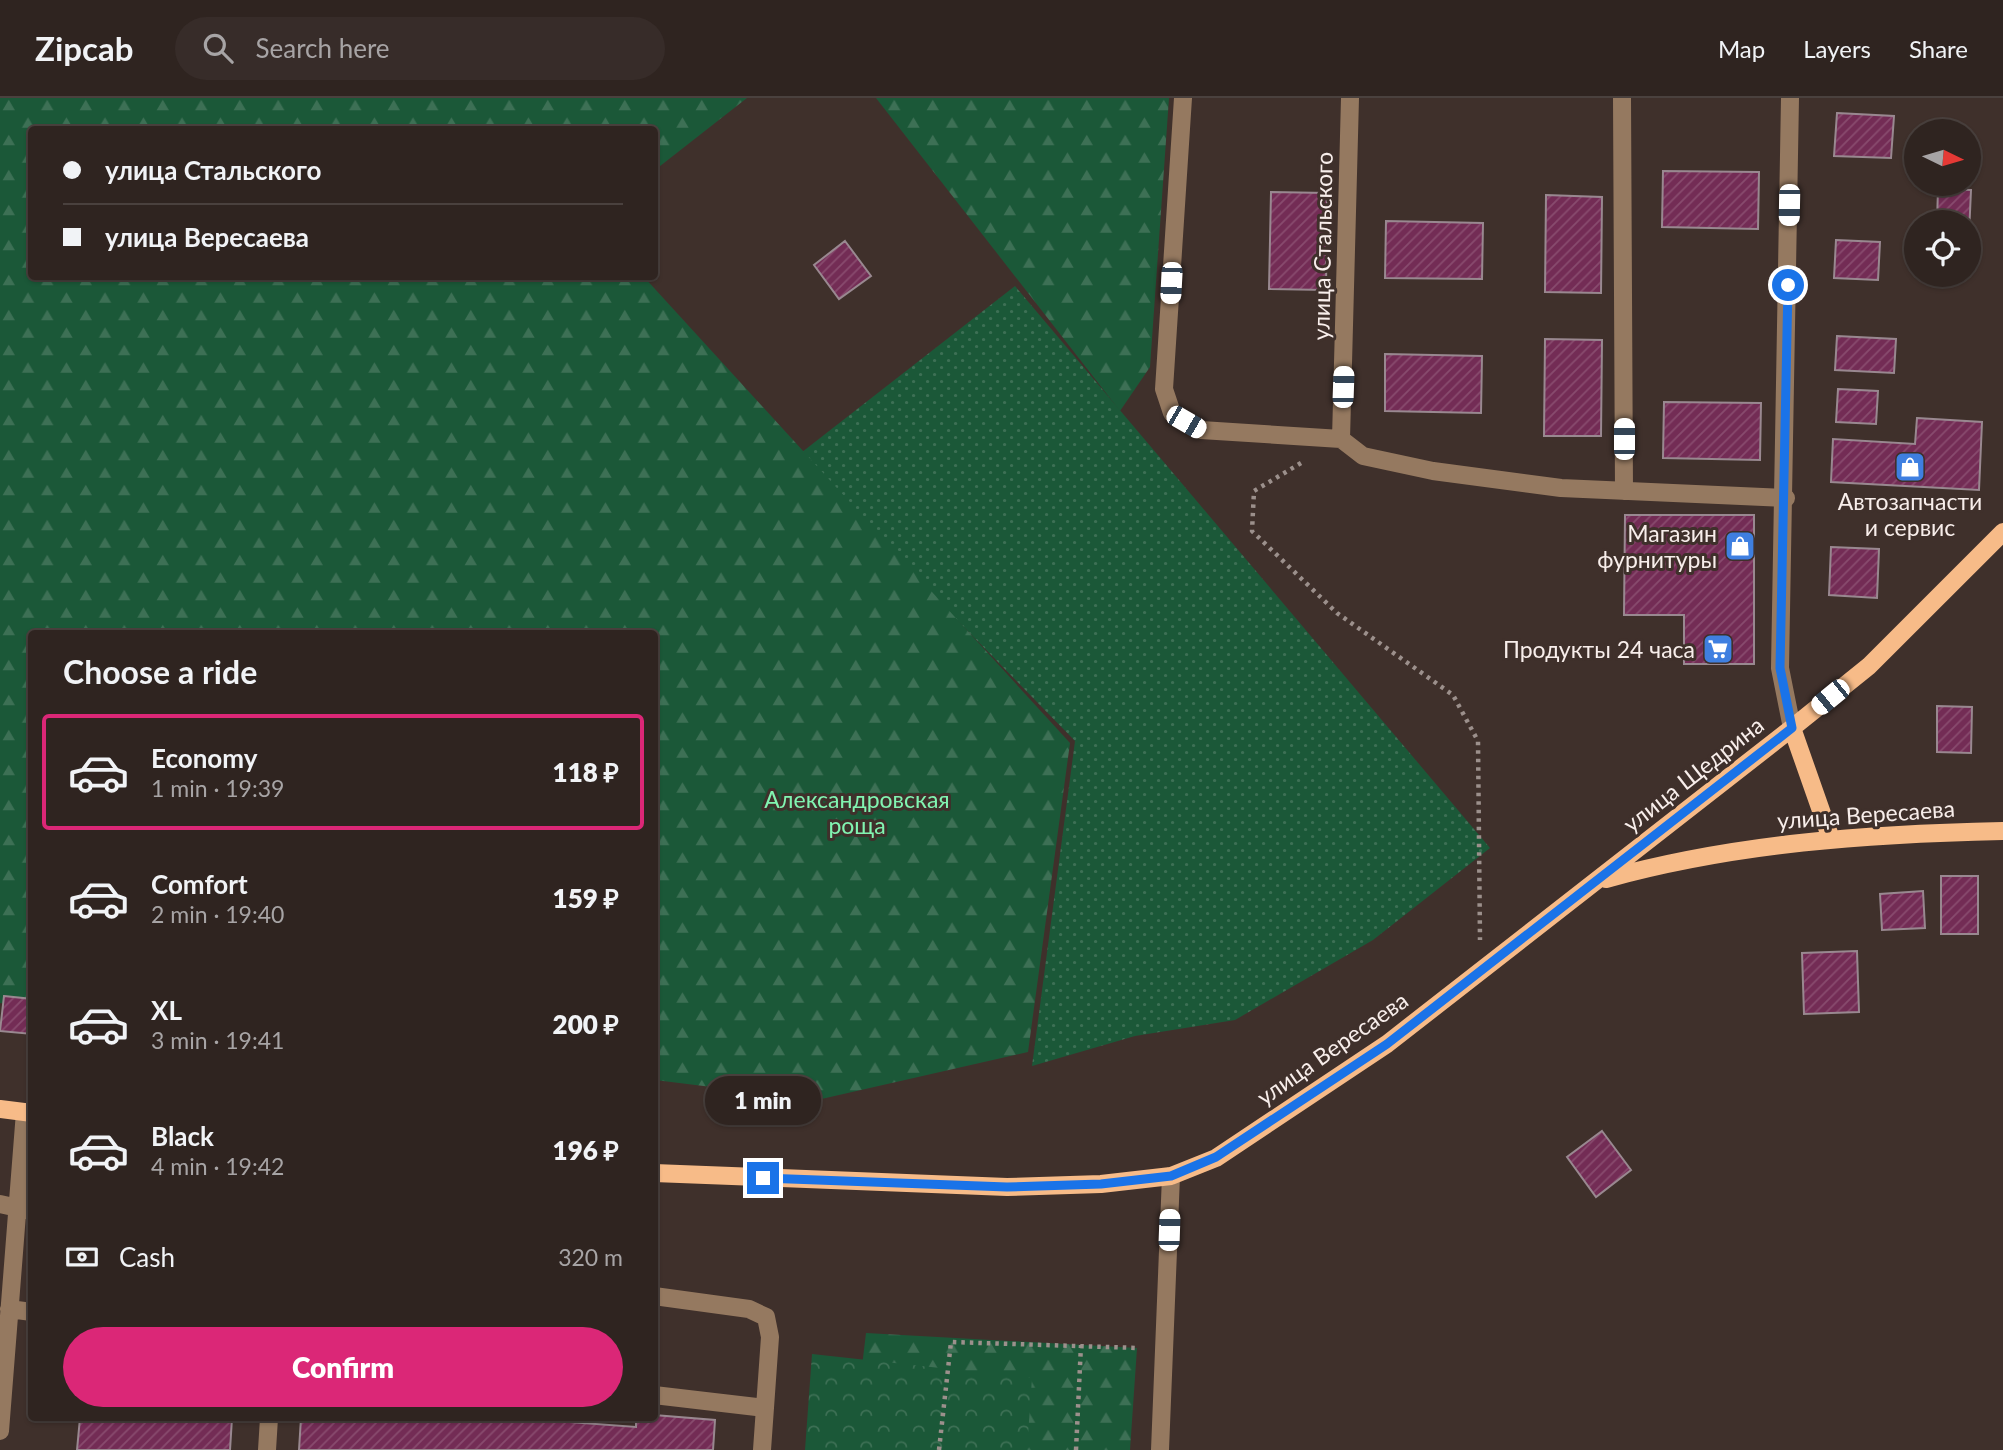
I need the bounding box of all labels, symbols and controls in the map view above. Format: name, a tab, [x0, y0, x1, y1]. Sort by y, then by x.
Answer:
search box	[175, 17, 665, 80]
text: Zipcab	[35, 28, 133, 68]
icon: search	[199, 29, 237, 67]
text: Search here	[255, 32, 390, 64]
text: Map	[1718, 34, 1765, 63]
text: Layers	[1803, 34, 1871, 63]
text: Share	[1909, 34, 1968, 63]
north arrow	[1904, 119, 1981, 196]
map controls	[1904, 119, 1981, 287]
street label: улица Стальского	[1306, 152, 1338, 340]
text: улица Стальского	[105, 154, 321, 186]
car	[1779, 184, 1800, 226]
button: locate	[1904, 210, 1981, 287]
text: улица Вересаева	[105, 221, 309, 253]
car	[1160, 261, 1183, 305]
route start	[1772, 269, 1804, 301]
car	[1332, 366, 1355, 408]
car	[1163, 402, 1210, 442]
car	[1614, 418, 1635, 460]
shop icon: Автозапчасти и сервис	[1893, 450, 1927, 484]
place label: Автозапчасти и сервис	[1838, 487, 1982, 541]
place label: Магазин фурнитуры	[1597, 519, 1717, 573]
shop icon: Магазин фурнитуры	[1723, 529, 1757, 563]
supermarket icon: Продукты 24 часа	[1701, 632, 1735, 666]
place label: Продукты 24 часа	[1503, 635, 1695, 663]
text: Choose a ride	[63, 652, 257, 691]
car	[1808, 676, 1853, 718]
street label: улица Щедрина	[1617, 710, 1769, 838]
icon: car	[67, 741, 130, 804]
text: Economy	[151, 742, 257, 774]
text: 118 ₽	[553, 756, 619, 788]
text: 1 min · 19:39	[151, 774, 284, 802]
park label: Александровская роща	[764, 785, 950, 839]
street label: улица Вересаева	[1776, 794, 1956, 834]
icon: car	[67, 867, 130, 930]
text: Comfort	[151, 868, 248, 900]
text: 159 ₽	[553, 882, 619, 914]
text: 2 min · 19:40	[151, 900, 284, 928]
street label: улица Вересаева	[1251, 985, 1413, 1111]
icon: car	[67, 993, 130, 1056]
text: XL	[151, 994, 182, 1026]
text: 200 ₽	[553, 1008, 619, 1040]
text: 3 min · 19:41	[151, 1026, 284, 1054]
callout: 1 min	[705, 1076, 821, 1126]
text: 1 min	[734, 1086, 792, 1114]
icon: car	[67, 1119, 130, 1182]
text: Black	[151, 1120, 214, 1152]
text: 196 ₽	[553, 1134, 619, 1166]
text: 4 min · 19:42	[151, 1152, 284, 1180]
route end	[747, 1162, 779, 1194]
car	[1158, 1209, 1181, 1251]
icon: cash	[63, 1238, 101, 1276]
text: Cash	[119, 1241, 175, 1273]
text: 320 m	[558, 1243, 623, 1271]
button: Confirm	[63, 1327, 623, 1407]

